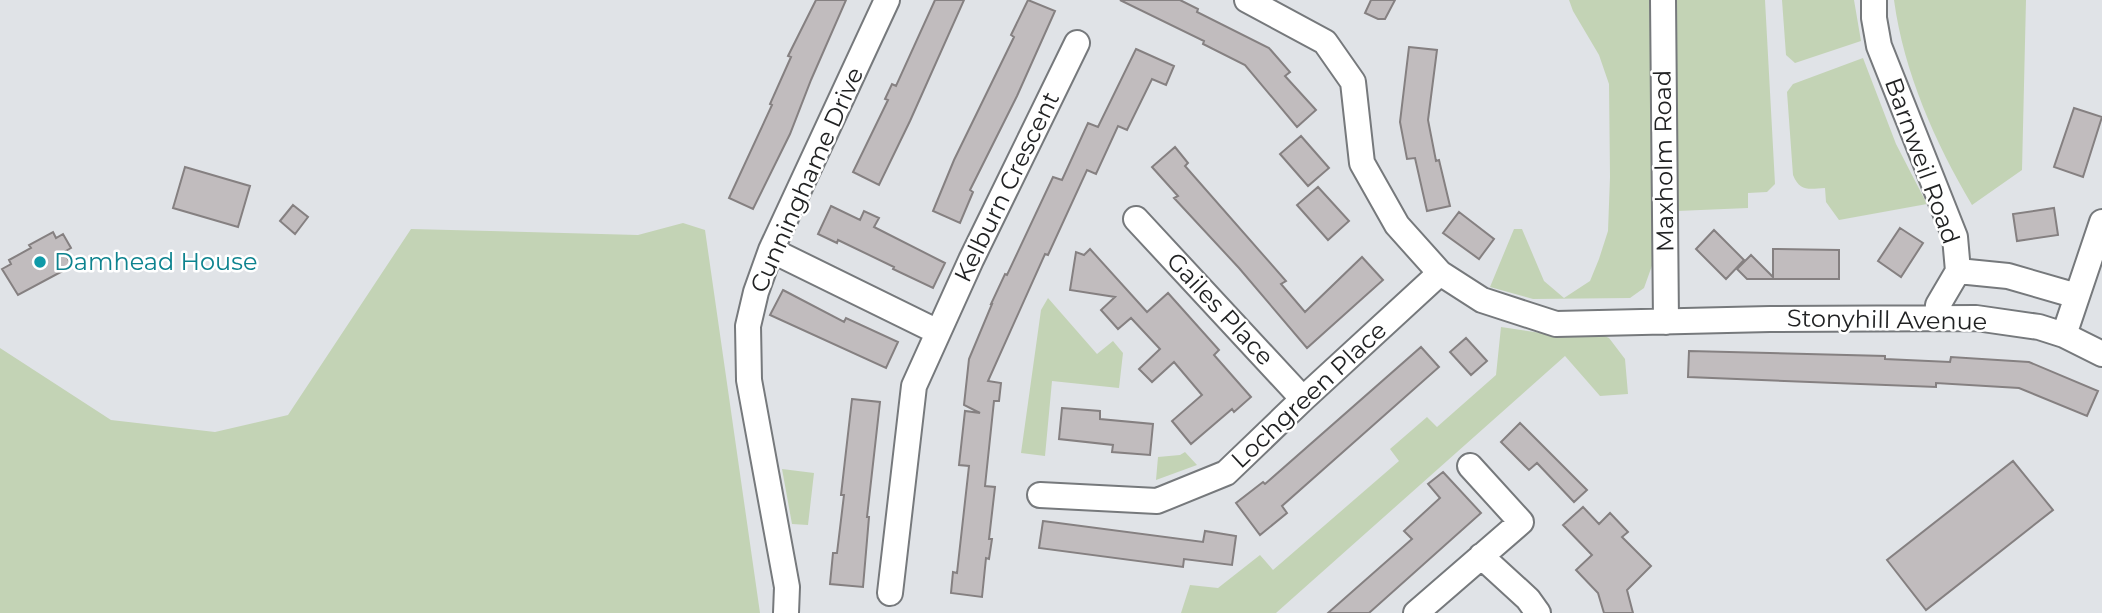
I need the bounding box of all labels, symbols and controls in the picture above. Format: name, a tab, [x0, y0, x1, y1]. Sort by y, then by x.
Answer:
street label: Cunninghame Drive	[744, 63, 869, 297]
street label: Maxholm Road	[1647, 70, 1680, 252]
street label: Barnweil Road	[1879, 74, 1966, 248]
street label: Kelburn Crescent	[948, 87, 1065, 287]
street label: Gailes Place	[1161, 246, 1280, 371]
place label: Damhead House	[54, 247, 257, 276]
marker: Damhead House	[32, 254, 48, 270]
street label: Stonyhill Avenue	[1787, 303, 1987, 336]
street label: Lochgreen Place	[1225, 315, 1392, 474]

